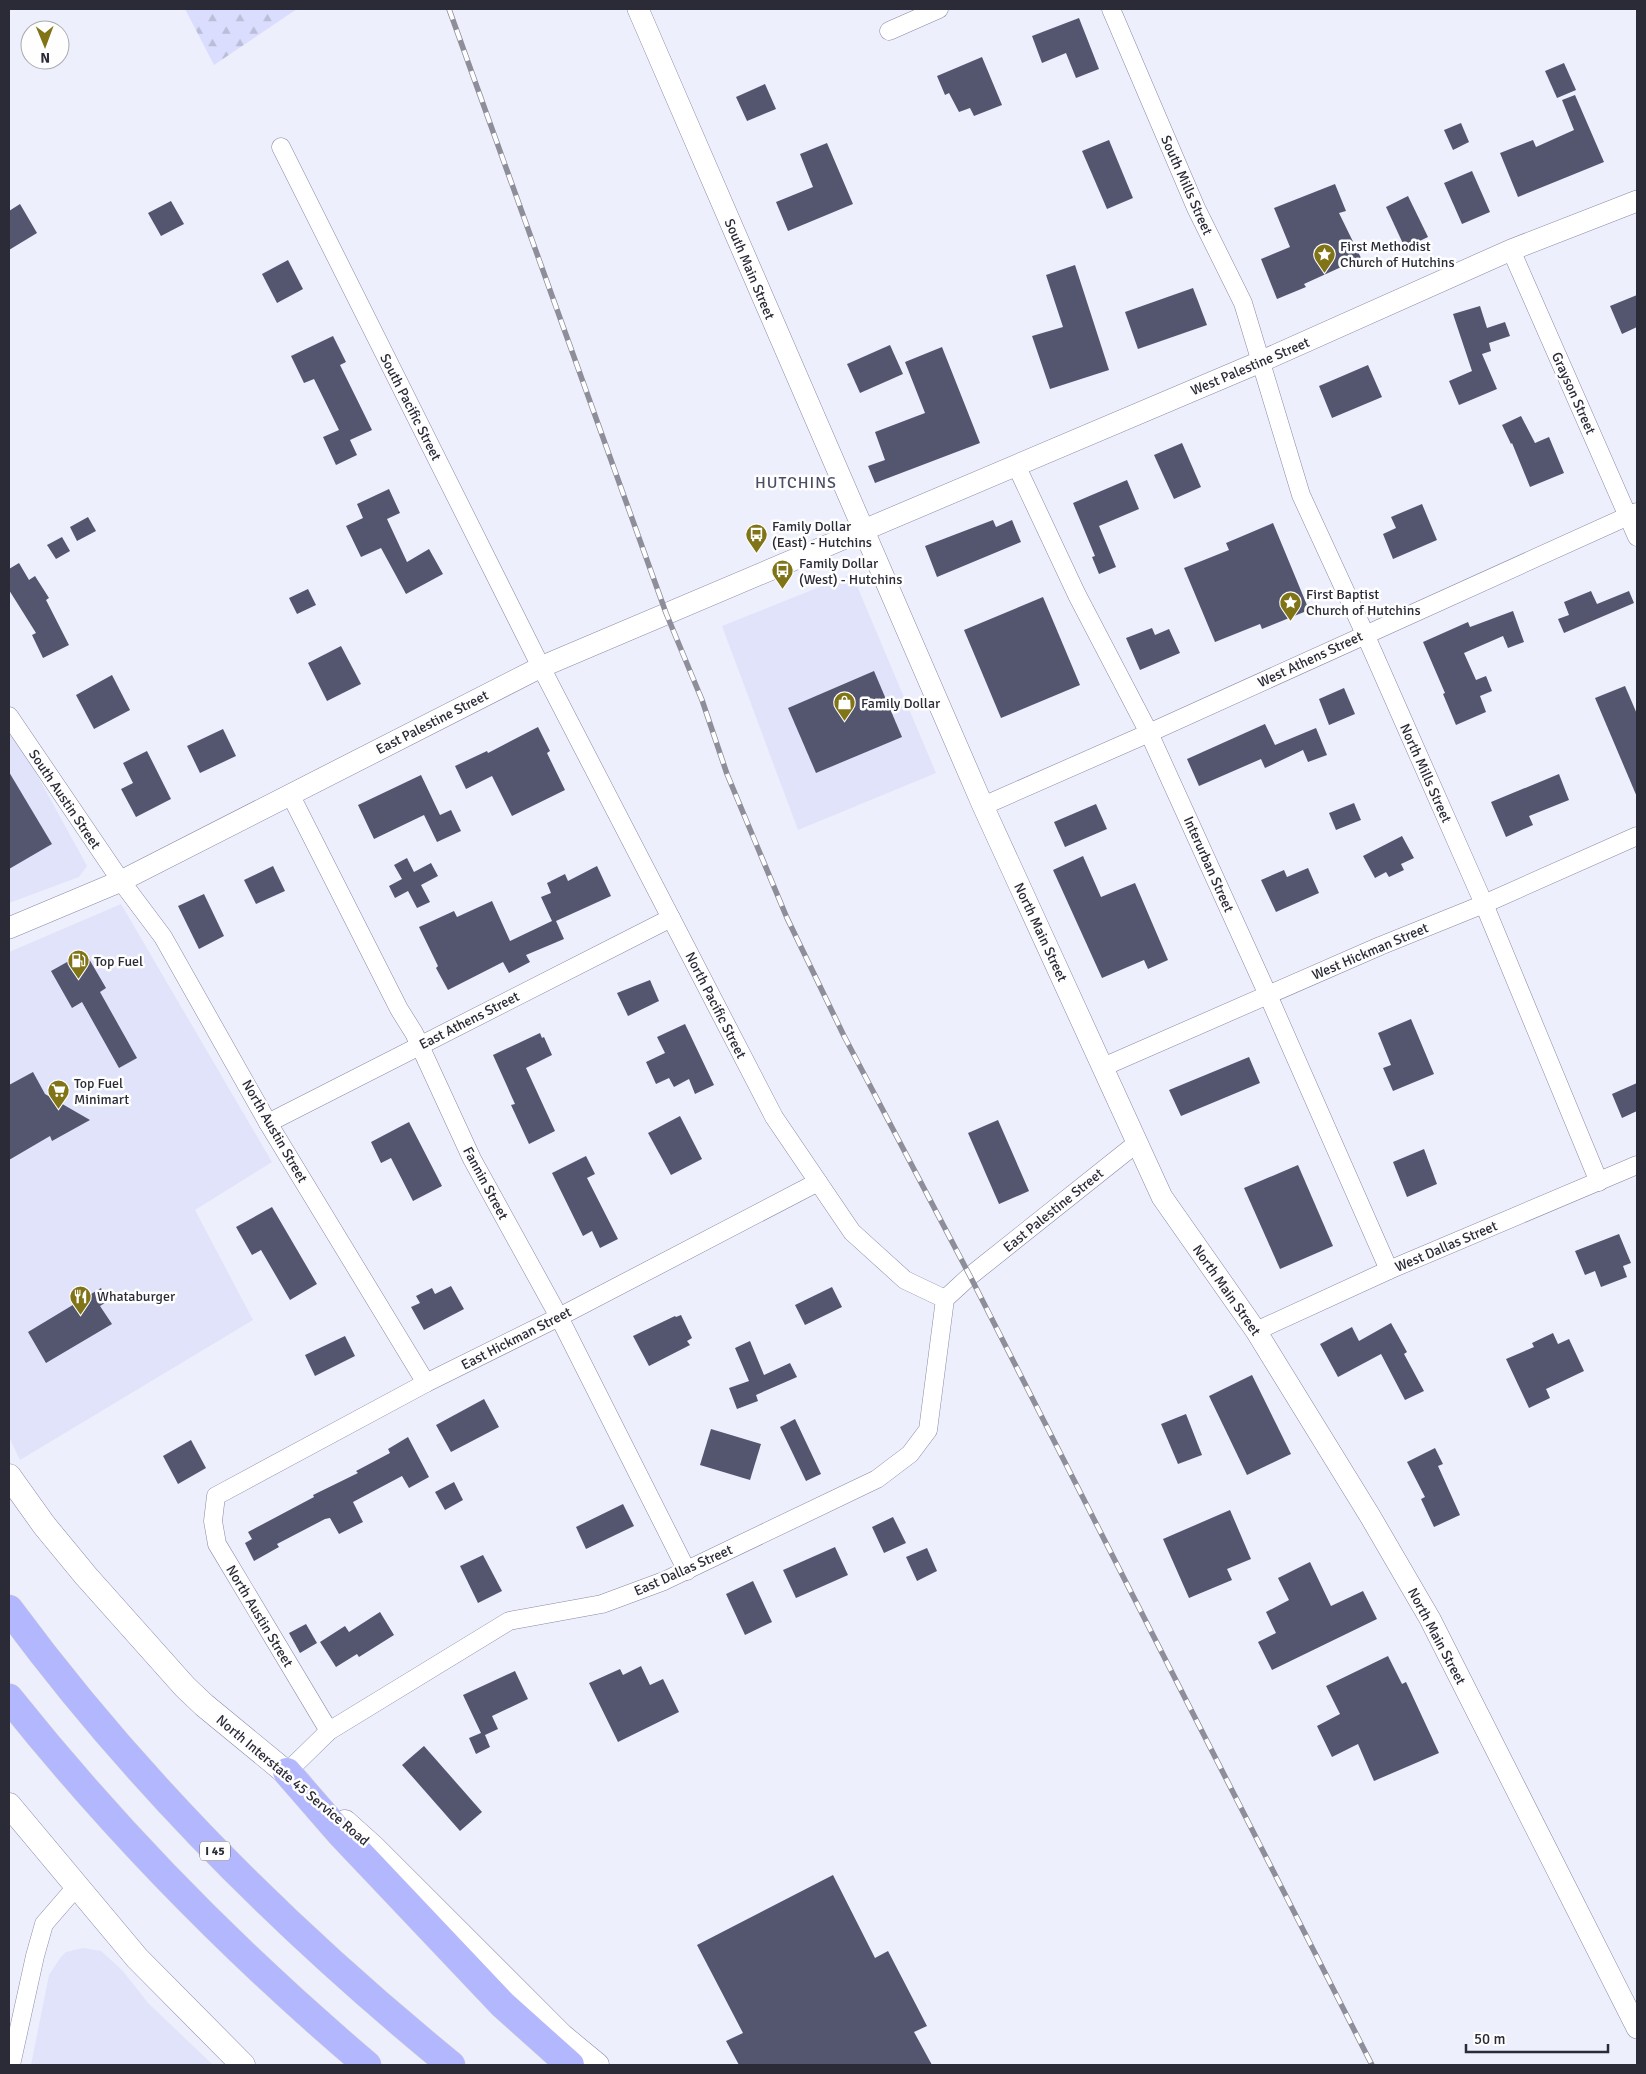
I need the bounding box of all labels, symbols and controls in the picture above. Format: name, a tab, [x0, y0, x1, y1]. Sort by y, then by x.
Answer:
north arrow	[20, 20, 70, 70]
text: N	[40, 49, 50, 66]
street label: South Mills Street	[1157, 133, 1216, 238]
street label: South Main Street	[721, 216, 778, 322]
place label: First Methodist Church of Hutchins	[1340, 238, 1455, 271]
place icon: First Methodist Church of Hutchins	[1312, 242, 1336, 273]
street label: West Palestine Street	[1188, 334, 1312, 399]
street label: Grayson Street	[1548, 349, 1599, 437]
street label: South Pacific Street	[376, 351, 445, 464]
district label: HUTCHINS	[755, 473, 837, 493]
place label: Family Dollar (East) - Hutchins	[772, 518, 872, 551]
bus stop icon: Family Dollar (East) - Hutchins	[744, 522, 768, 553]
place label: Family Dollar (West) - Hutchins	[799, 555, 902, 588]
bus stop icon: Family Dollar (West) - Hutchins	[771, 559, 795, 590]
place label: First Baptist Church of Hutchins	[1306, 586, 1421, 619]
place icon: First Baptist Church of Hutchins	[1278, 590, 1302, 621]
street label: West Athens Street	[1255, 628, 1365, 691]
street label: East Palestine Street	[373, 687, 491, 758]
shop icon: Family Dollar	[833, 691, 857, 722]
place label: Family Dollar	[861, 695, 941, 712]
street label: North Mills Street	[1396, 721, 1455, 825]
street label: South Austin Street	[25, 746, 104, 852]
street label: Interurban Street	[1180, 814, 1237, 915]
street label: North Main Street	[1010, 880, 1071, 984]
street label: West Hickman Street	[1309, 919, 1431, 984]
fuel station icon: Top Fuel	[66, 949, 90, 980]
street label: North Pacific Street	[681, 949, 750, 1061]
place label: Top Fuel	[94, 953, 143, 970]
street label: East Athens Street	[416, 988, 522, 1053]
place label: Top Fuel Minimart	[74, 1075, 129, 1108]
street label: North Austin Street	[238, 1077, 311, 1186]
supermarket icon: Top Fuel Minimart	[46, 1079, 70, 1110]
street label: Fannin Street	[459, 1144, 512, 1223]
street label: East Palestine Street	[1000, 1165, 1107, 1256]
street label: West Dallas Street	[1393, 1217, 1500, 1276]
street label: North Main Street	[1189, 1241, 1264, 1339]
restaurant icon: Whataburger	[69, 1284, 93, 1315]
place label: Whataburger	[97, 1288, 176, 1305]
street label: East Hickman Street	[458, 1303, 574, 1374]
street label: East Dallas Street	[631, 1541, 735, 1600]
street label: North Austin Street	[222, 1562, 297, 1670]
street label: North Main Street	[1404, 1585, 1469, 1688]
street label: North Interstate 45 Service Road	[213, 1711, 373, 1849]
road number: I 45	[200, 1842, 230, 1860]
scale bar	[1466, 2022, 1608, 2054]
text: 50 m	[1474, 2030, 1505, 2048]

